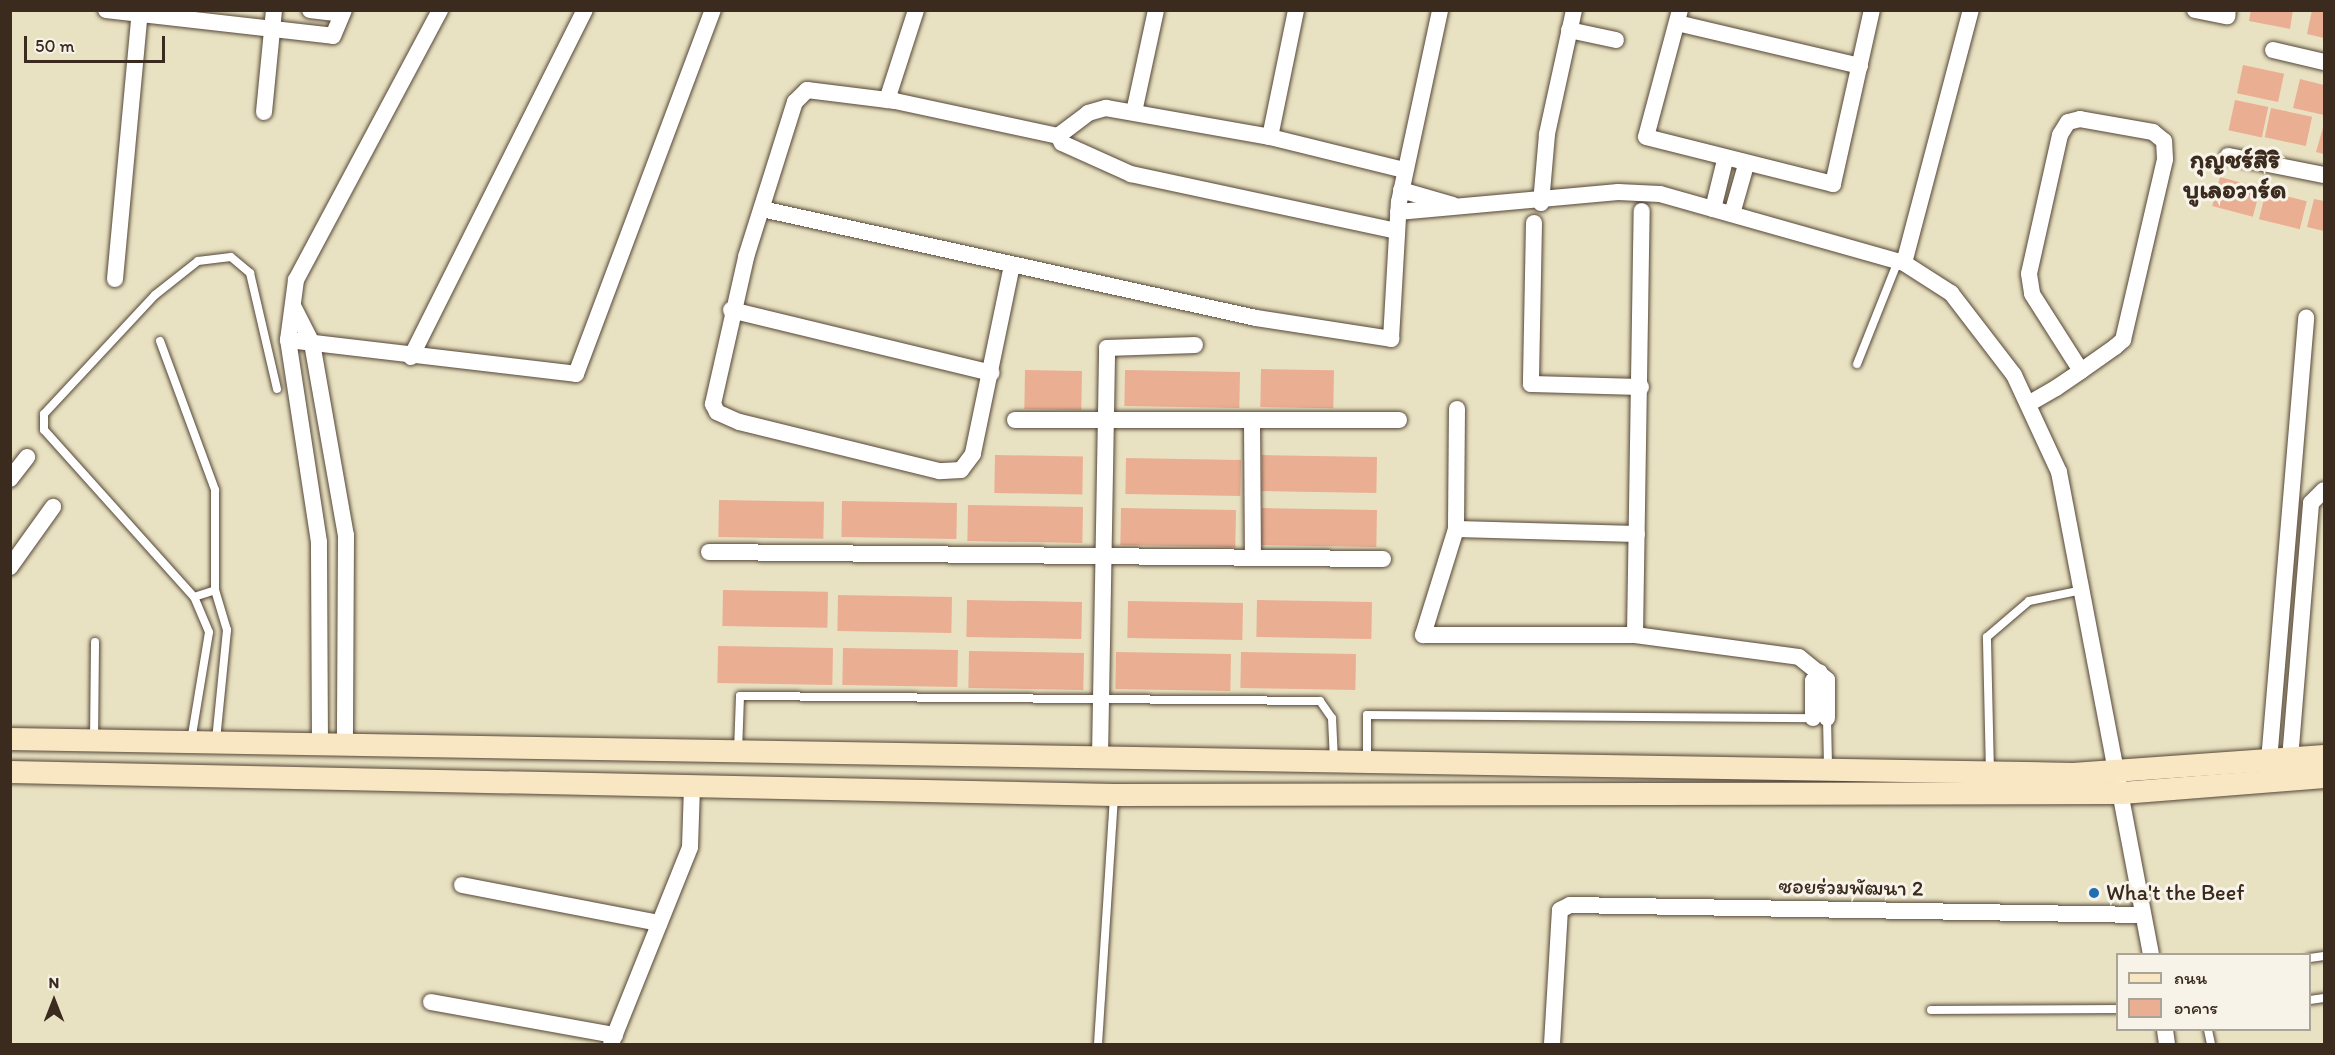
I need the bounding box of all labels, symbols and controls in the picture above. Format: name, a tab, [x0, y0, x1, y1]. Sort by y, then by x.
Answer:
scale bar	[27, 24, 168, 62]
text: 50 m	[35, 35, 75, 57]
district label: กุญชร์สิริ บูเลอวาร์ด	[2183, 144, 2287, 206]
street label: ซอยร่วมพัฒนา 2	[1778, 873, 1924, 901]
place label: Wha't the Beef	[2106, 880, 2244, 906]
marker: Wha't the Beef	[2087, 886, 2101, 900]
legend	[2116, 953, 2311, 1031]
text: ถนน	[2174, 967, 2207, 989]
north arrow	[24, 971, 84, 1031]
text: N	[49, 973, 59, 992]
text: อาคาร	[2174, 997, 2218, 1019]

